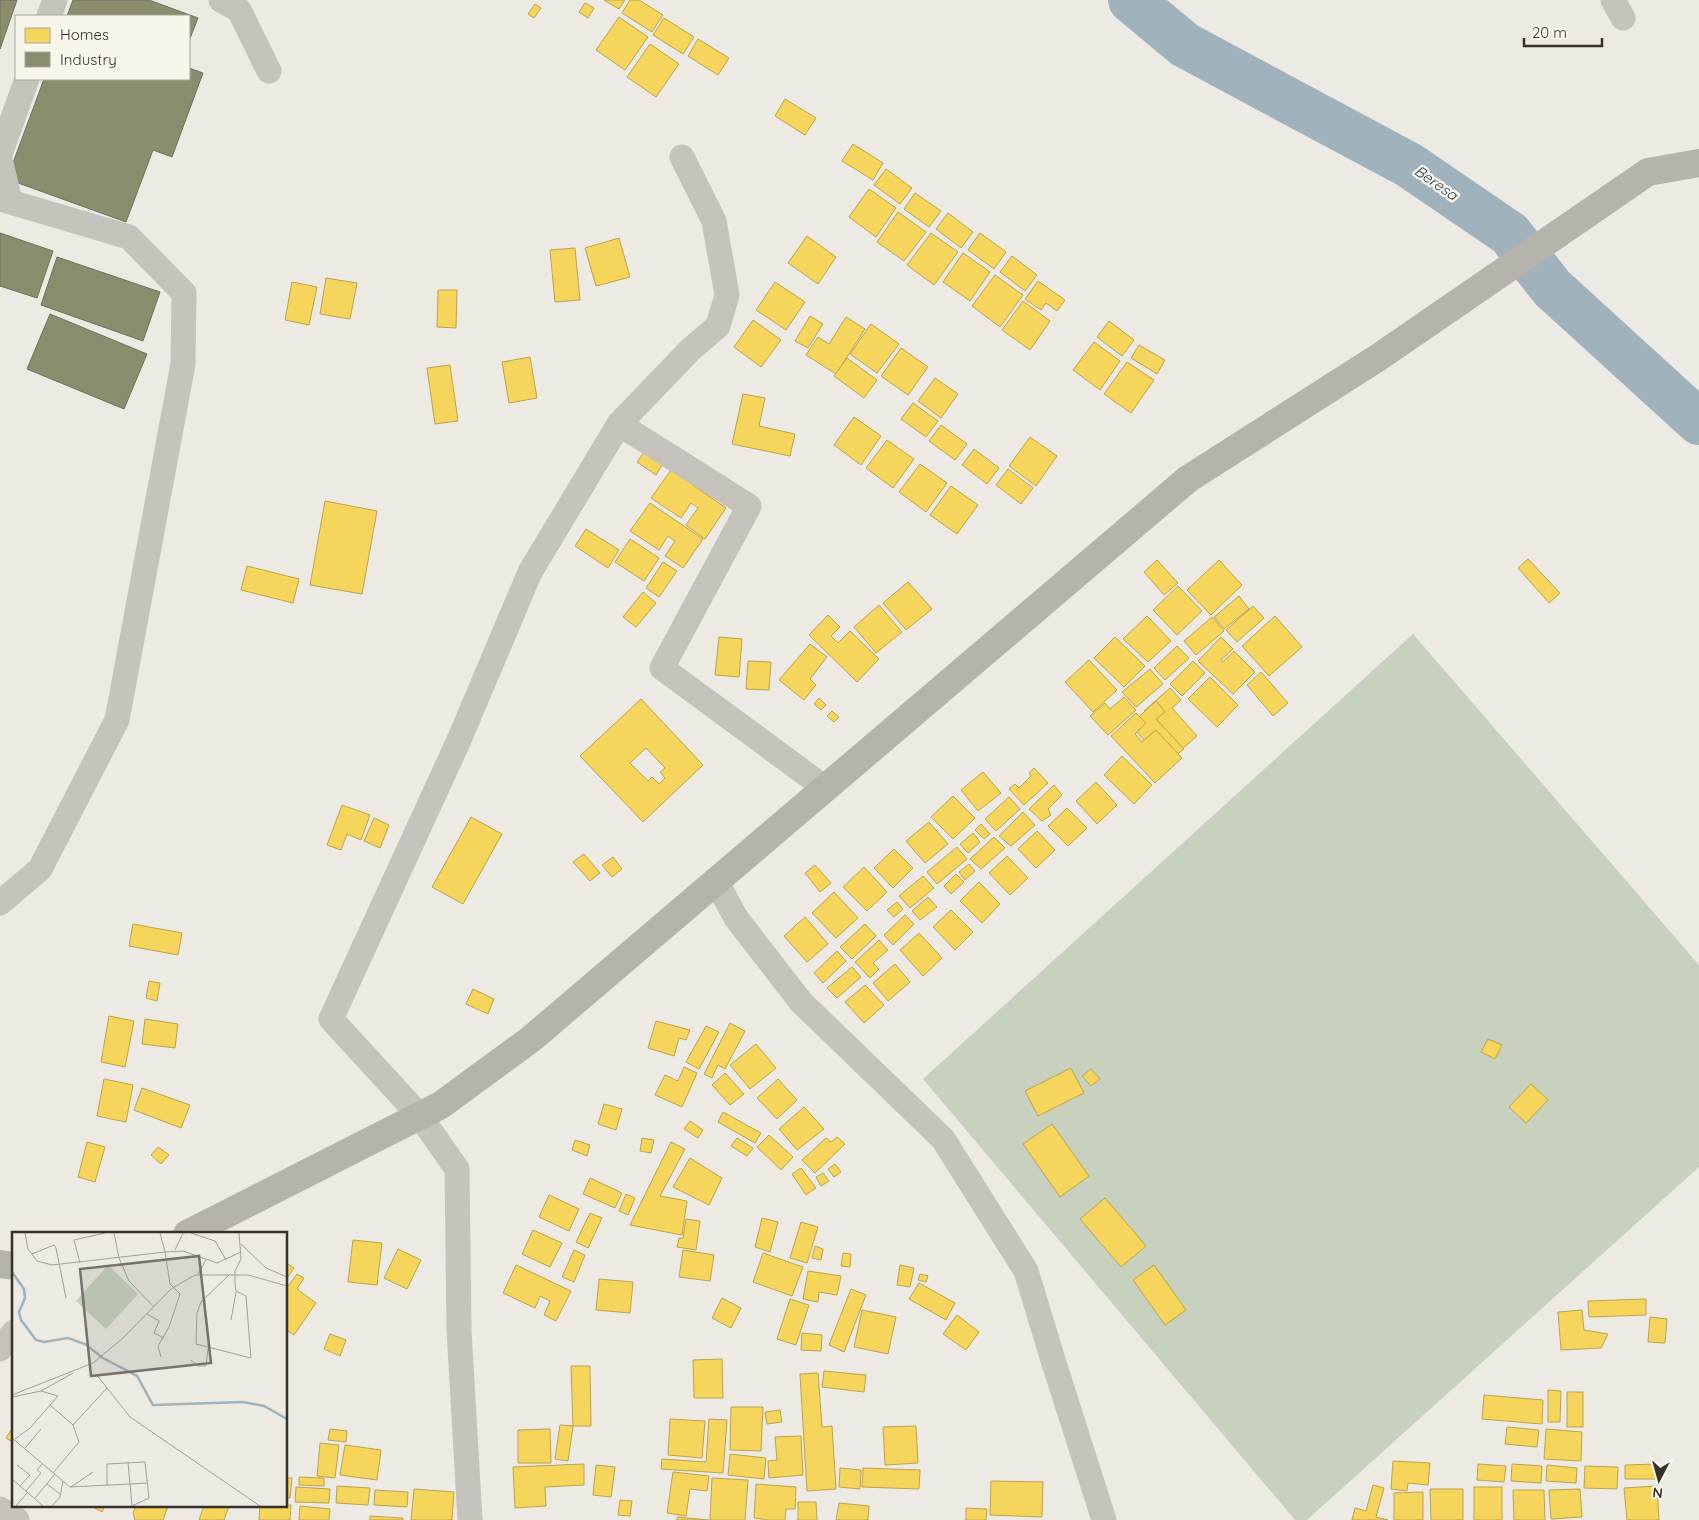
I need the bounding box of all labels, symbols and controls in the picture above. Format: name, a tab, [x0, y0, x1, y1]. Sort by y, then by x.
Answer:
legend	[15, 15, 190, 80]
scale bar	[1524, 15, 1602, 47]
text: 20 m	[1532, 23, 1567, 42]
text: Homes	[60, 25, 109, 44]
text: Industry	[60, 50, 117, 69]
water label: Beresa	[1411, 161, 1462, 205]
inset map	[12, 1232, 288, 1508]
north arrow	[1634, 1455, 1684, 1505]
text: N	[1652, 1483, 1664, 1502]

